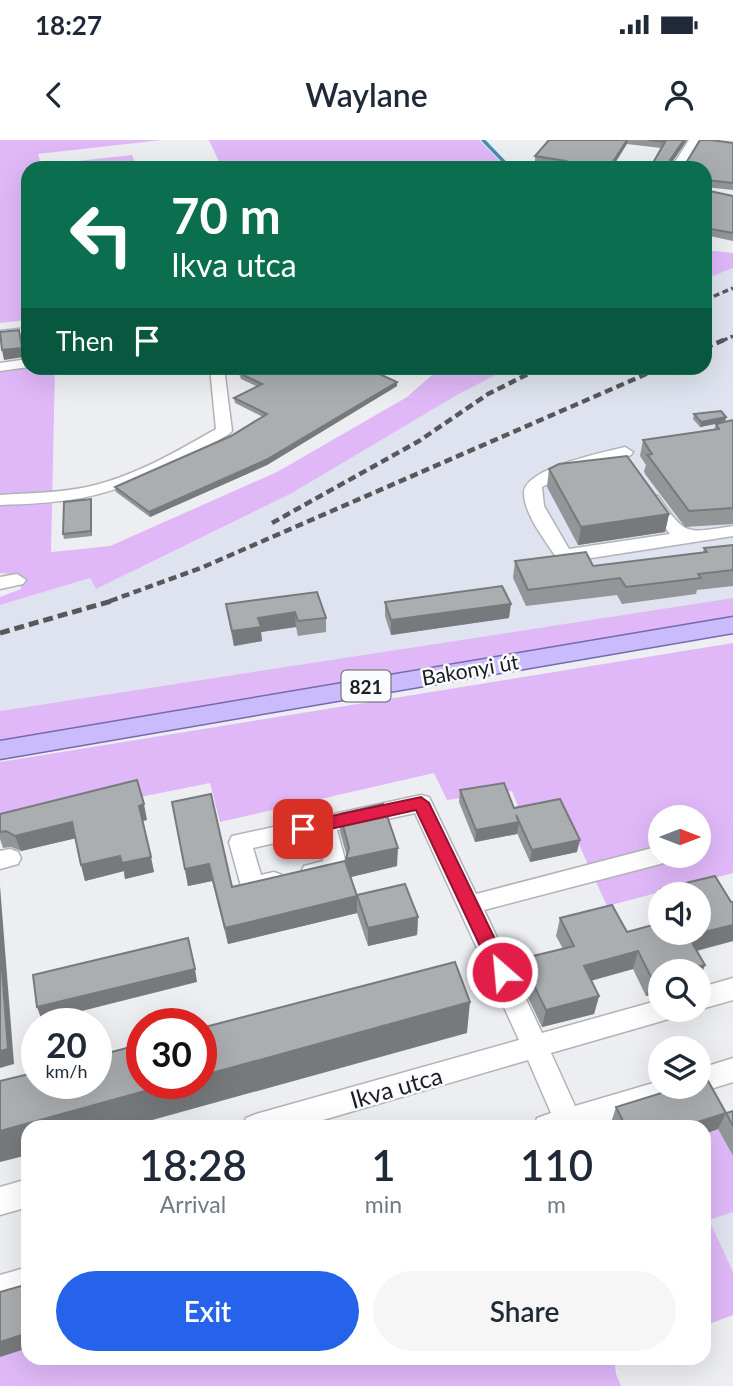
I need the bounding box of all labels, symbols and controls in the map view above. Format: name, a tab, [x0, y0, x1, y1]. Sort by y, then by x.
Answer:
text: 18:27	[35, 9, 102, 41]
text: Waylane	[305, 75, 428, 114]
icon: back	[35, 76, 73, 114]
icon: person	[660, 76, 698, 114]
text: 70 m	[171, 186, 281, 244]
icon: left	[56, 189, 147, 280]
text: Ikva utca	[171, 245, 297, 284]
icon: arrive	[128, 322, 166, 360]
text: Then	[56, 325, 114, 357]
street label: Bakonyi út	[420, 648, 521, 690]
road number: 821	[342, 670, 390, 702]
pin	[273, 799, 333, 859]
north arrow	[648, 805, 710, 868]
map controls	[648, 805, 711, 1099]
icon: arrive	[284, 810, 322, 848]
button: sound	[648, 882, 711, 945]
position arrow	[465, 935, 539, 1009]
button: search	[648, 959, 711, 1022]
speed limit sign: 30	[126, 1008, 217, 1099]
text: 20	[46, 1023, 87, 1065]
button: layers	[648, 1036, 711, 1099]
text: km/h	[45, 1060, 88, 1082]
street label: Ikva utca	[347, 1060, 445, 1114]
text: 18:28	[139, 1140, 247, 1190]
text: 1	[371, 1140, 396, 1190]
text: 110	[520, 1140, 593, 1190]
text: Arrival	[160, 1190, 226, 1218]
text: min	[365, 1190, 402, 1218]
text: m	[547, 1190, 566, 1218]
button: Exit	[56, 1271, 359, 1351]
button: Share	[373, 1271, 676, 1351]

